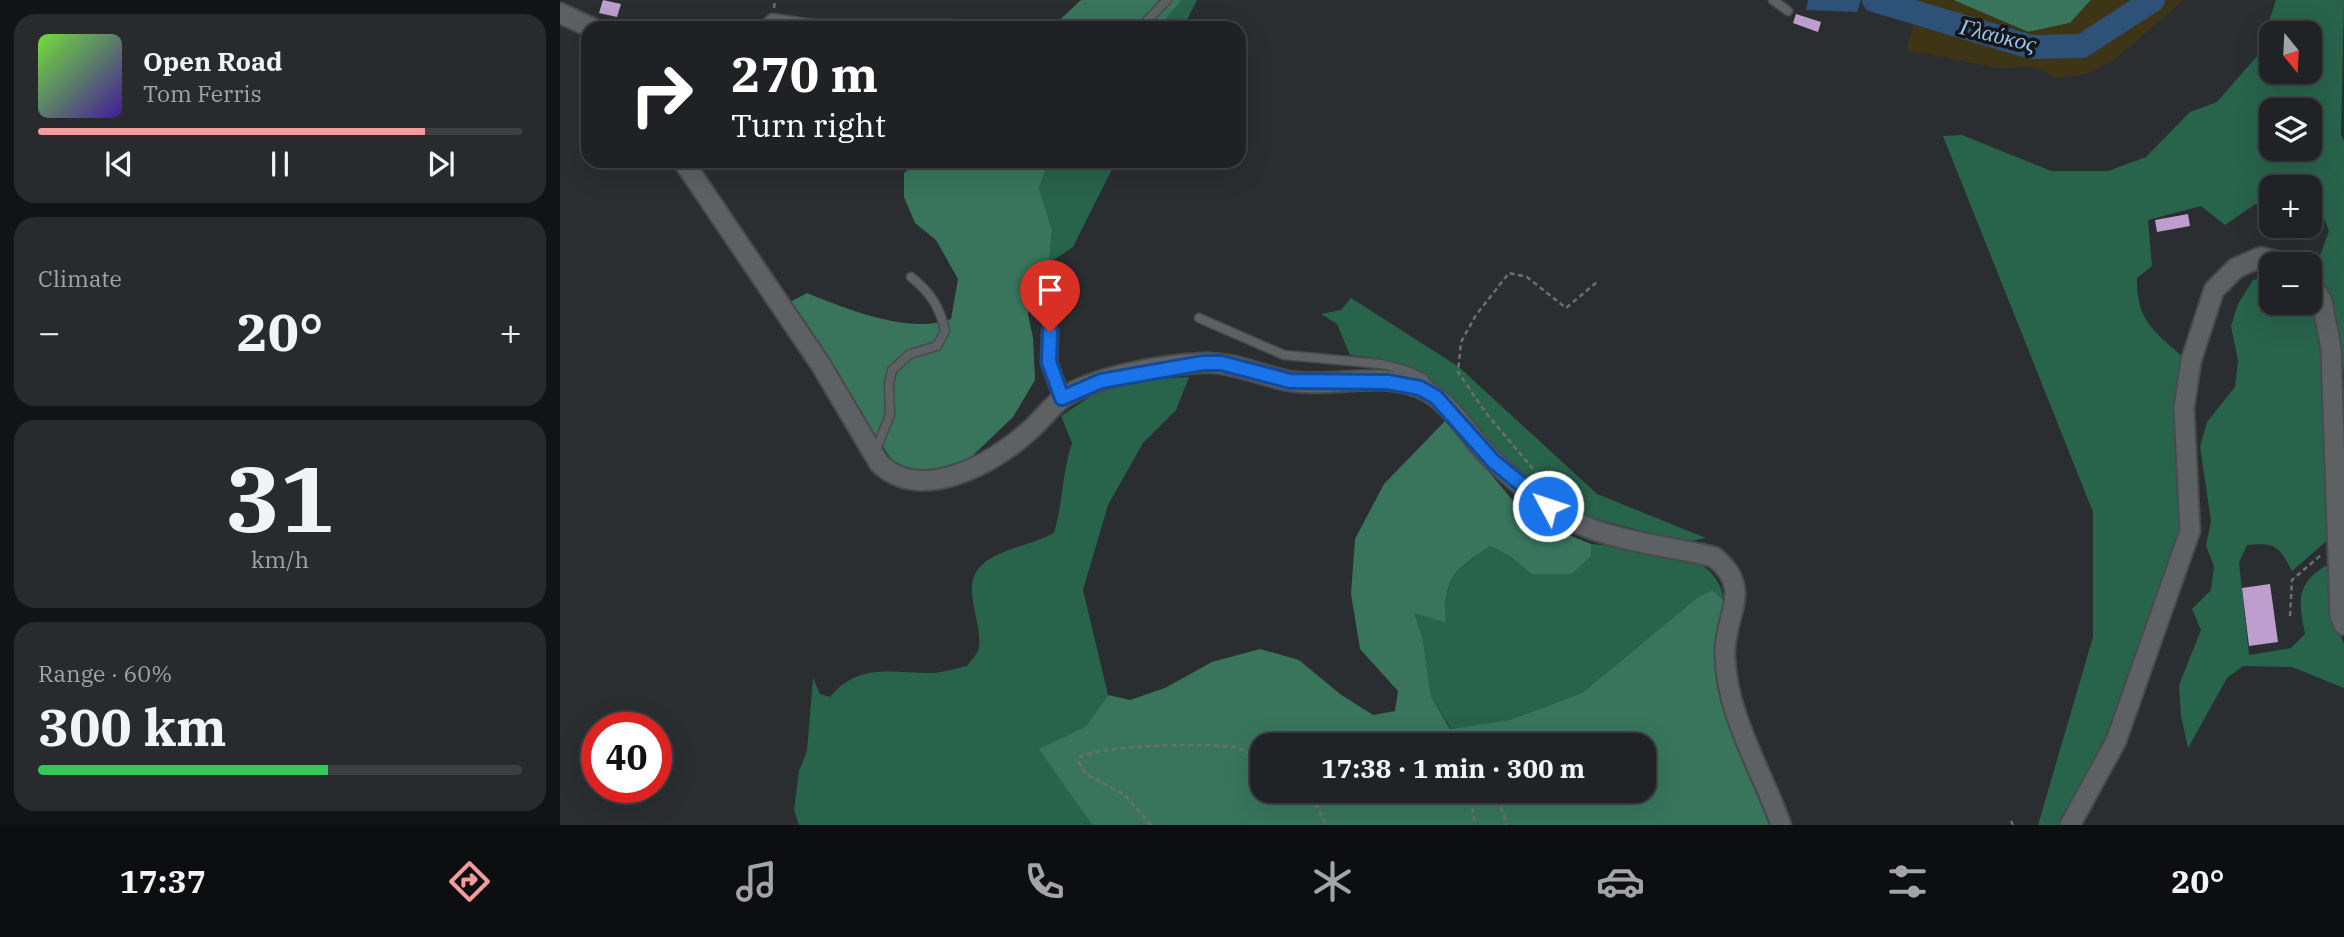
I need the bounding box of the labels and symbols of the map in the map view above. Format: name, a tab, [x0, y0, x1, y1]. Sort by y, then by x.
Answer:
water label: Γλαύκος	[1956, 10, 2040, 58]
north arrow	[2259, 21, 2322, 84]
pin	[1020, 260, 1080, 332]
position arrow	[1511, 469, 1585, 543]
speed limit sign: 40	[581, 712, 672, 803]

